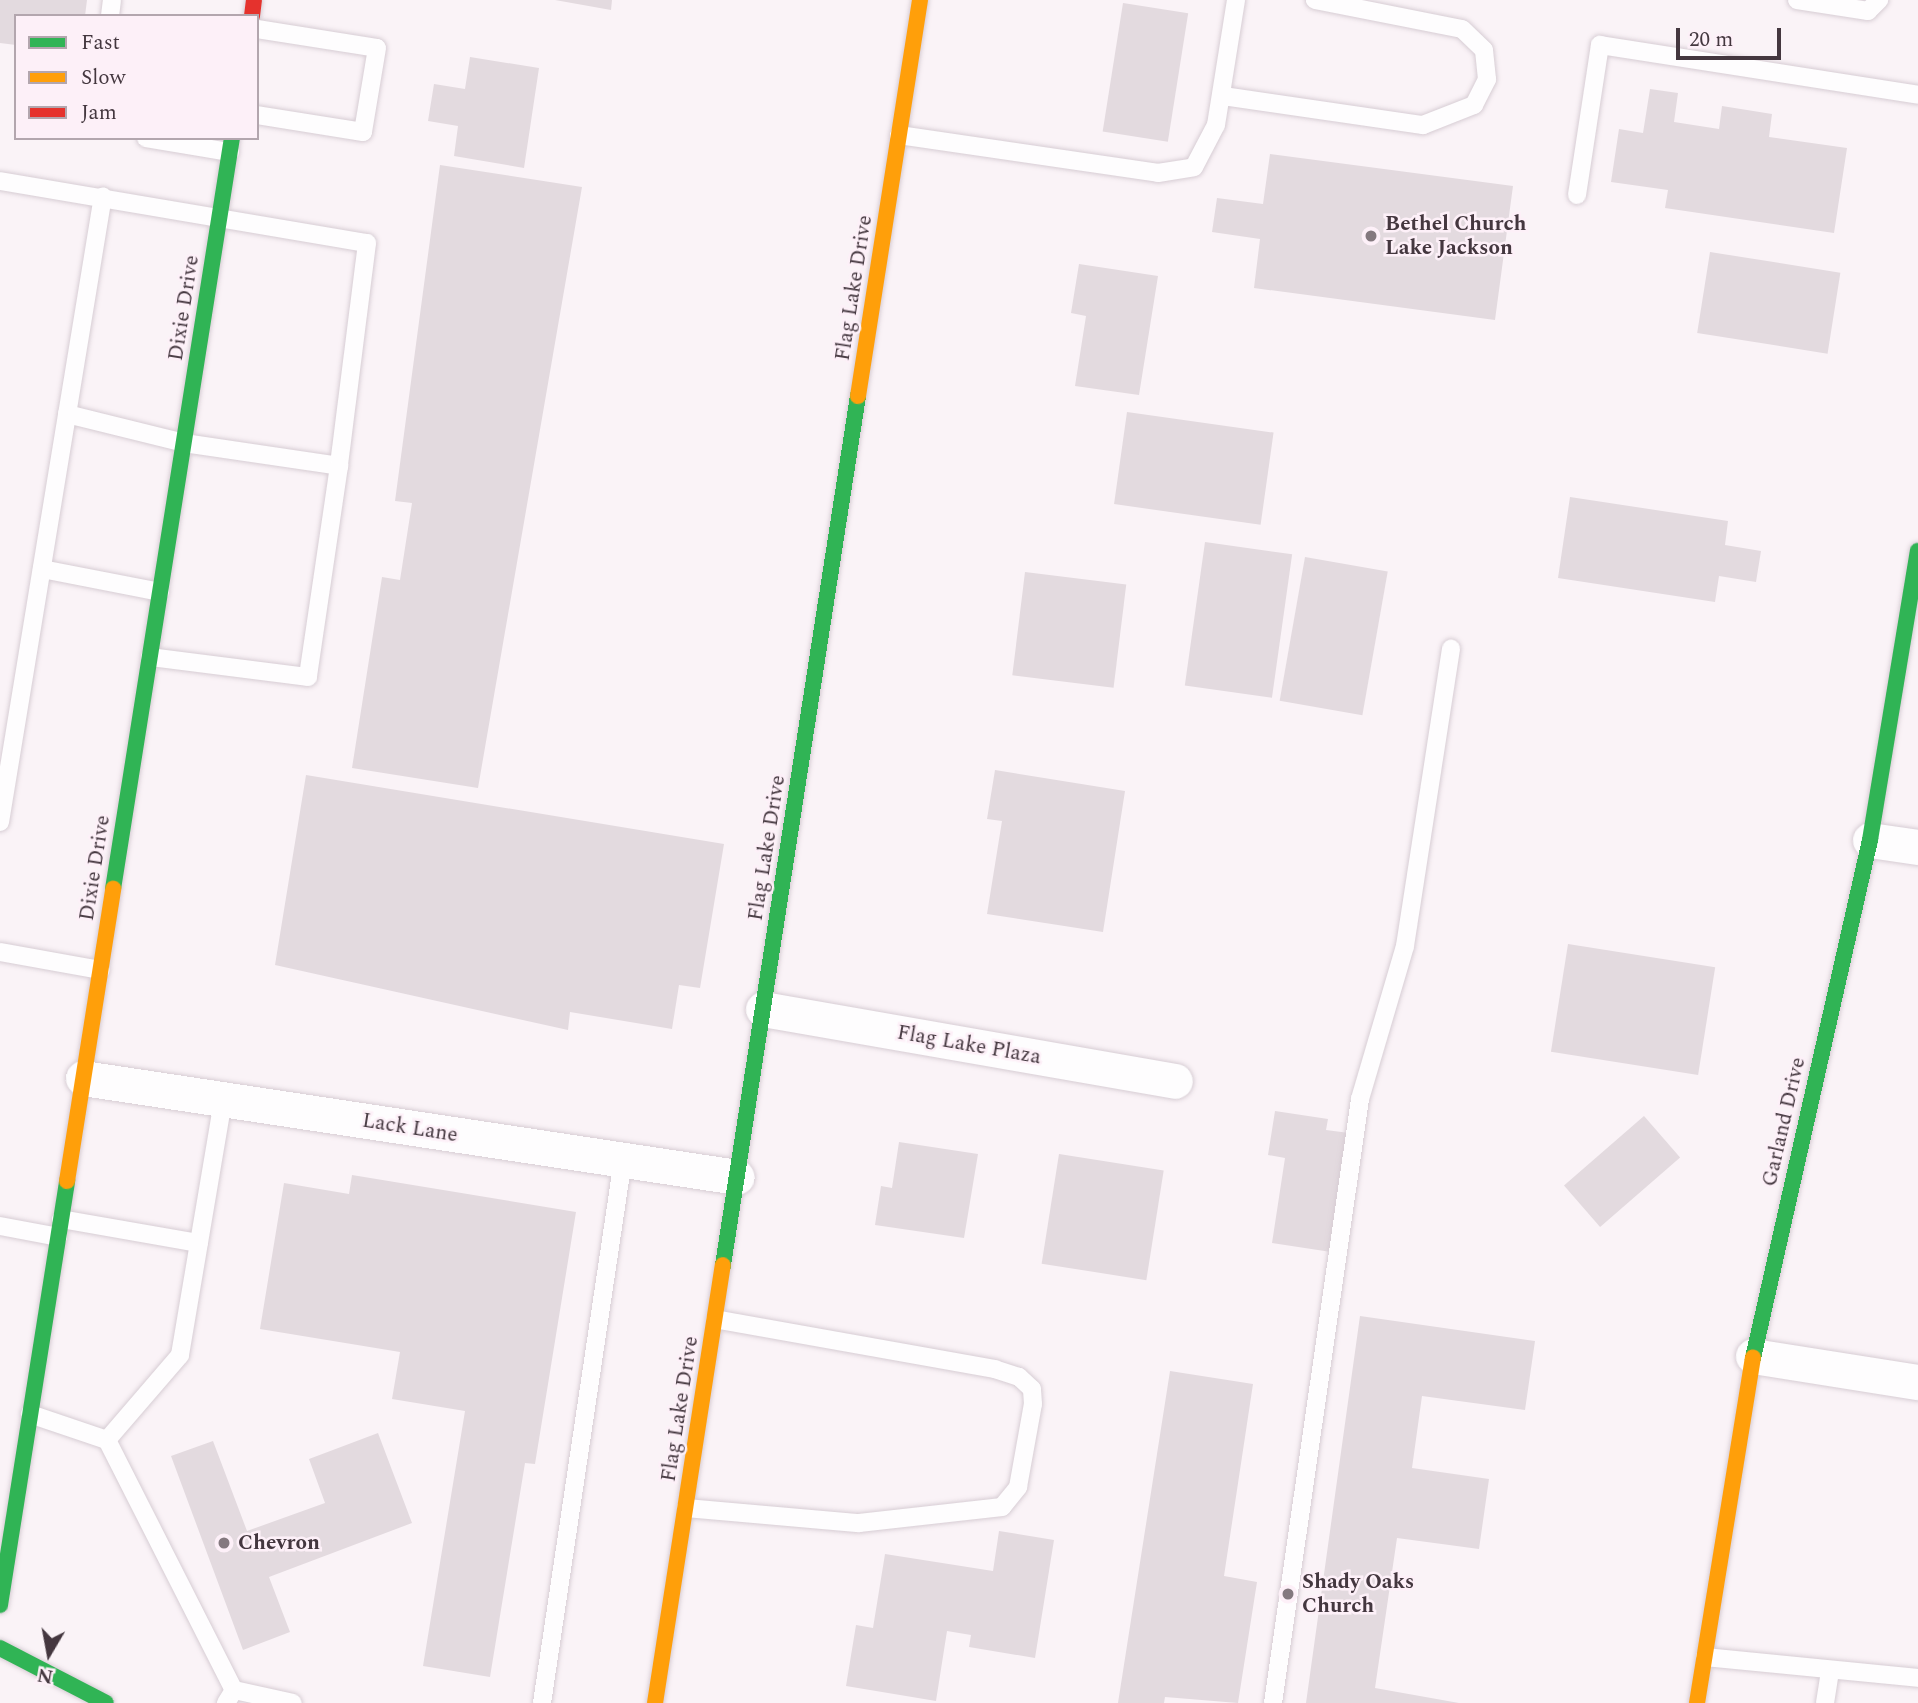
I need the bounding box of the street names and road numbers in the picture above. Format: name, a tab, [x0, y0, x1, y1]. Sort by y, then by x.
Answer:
street label: Flag Lake Drive	[830, 213, 878, 363]
street label: Dixie Drive	[163, 253, 205, 363]
street label: Flag Lake Drive	[743, 773, 791, 923]
street label: Dixie Drive	[74, 813, 116, 923]
street label: Flag Lake Plaza	[895, 1020, 1043, 1070]
street label: Garland Drive	[1757, 1055, 1811, 1189]
street label: Lack Lane	[360, 1108, 460, 1148]
street label: Flag Lake Drive	[656, 1334, 704, 1484]

